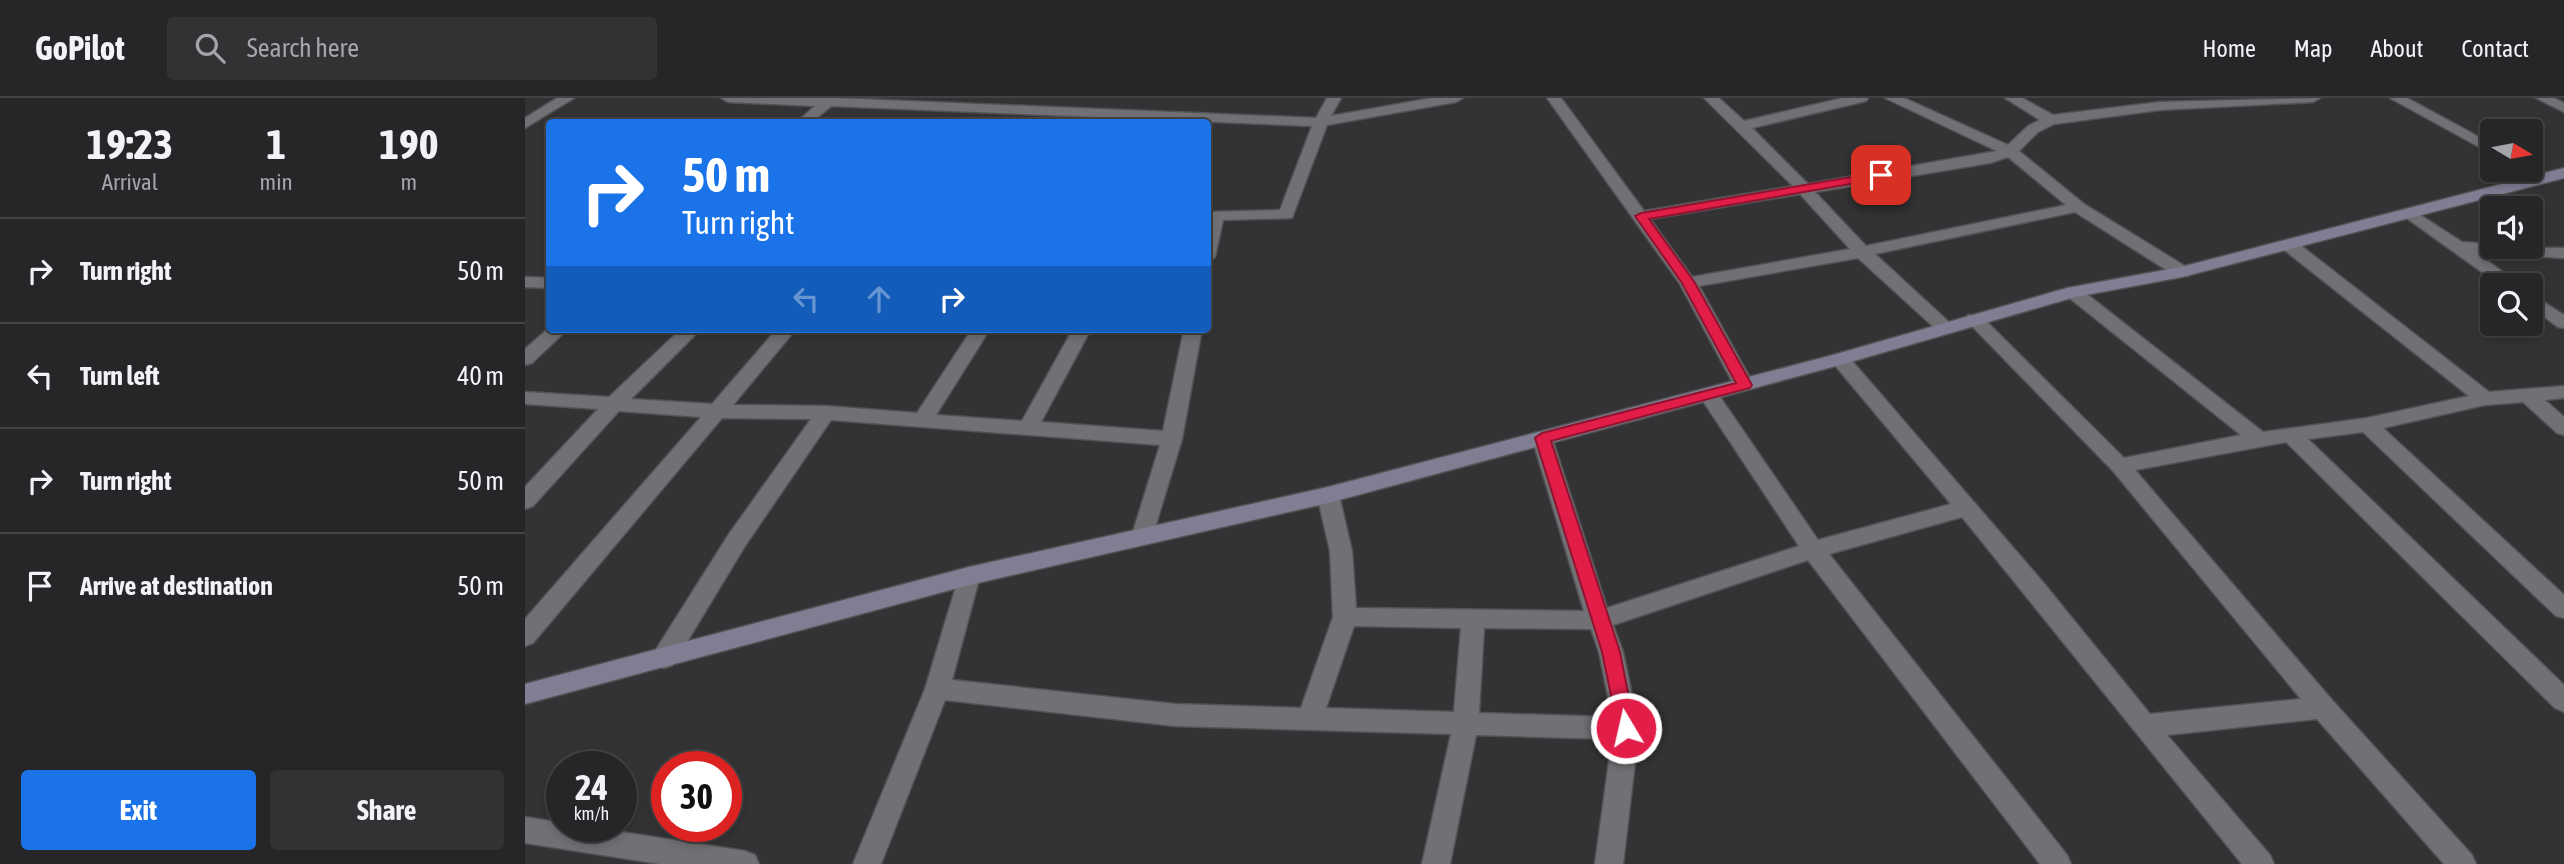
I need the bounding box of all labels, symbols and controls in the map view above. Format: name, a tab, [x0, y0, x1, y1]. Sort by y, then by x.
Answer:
search box	[167, 17, 657, 80]
text: GoPilot	[35, 29, 125, 67]
icon: search	[191, 29, 229, 67]
text: Search here	[247, 33, 359, 63]
text: Home	[2202, 35, 2256, 62]
text: Map	[2294, 35, 2332, 62]
text: About	[2370, 35, 2423, 62]
text: Contact	[2461, 35, 2529, 62]
north arrow	[2480, 119, 2543, 182]
map controls	[2480, 119, 2543, 336]
text: 19:23	[87, 120, 173, 168]
text: 1	[266, 120, 286, 168]
text: 190	[379, 120, 438, 168]
pin	[1851, 145, 1911, 205]
text: 50 m	[682, 146, 770, 202]
icon: right	[567, 147, 658, 238]
icon: arrive	[1862, 156, 1900, 194]
text: Arrival	[102, 169, 158, 195]
text: min	[260, 169, 293, 195]
text: m	[401, 169, 417, 195]
button: sound	[2480, 196, 2543, 259]
text: Turn right	[682, 204, 795, 241]
icon: right	[21, 252, 59, 290]
text: Turn right	[80, 256, 171, 286]
text: 50 m	[457, 256, 504, 286]
button: search	[2480, 273, 2543, 336]
icon: left	[787, 280, 825, 318]
icon: ahead	[860, 280, 898, 318]
icon: right	[933, 280, 971, 318]
icon: left	[21, 357, 59, 395]
text: Turn left	[80, 361, 160, 391]
text: 40 m	[457, 361, 504, 391]
icon: right	[21, 462, 59, 500]
text: Turn right	[80, 466, 171, 496]
text: 50 m	[457, 466, 504, 496]
icon: arrive	[21, 567, 59, 605]
text: Arrive at destination	[80, 571, 273, 601]
text: 50 m	[457, 571, 504, 601]
position arrow	[1589, 691, 1663, 765]
speed limit sign: 30	[651, 751, 742, 842]
text: 24	[575, 767, 608, 807]
button: Exit	[21, 770, 256, 850]
button: Share	[270, 770, 504, 850]
text: km/h	[574, 803, 609, 824]

